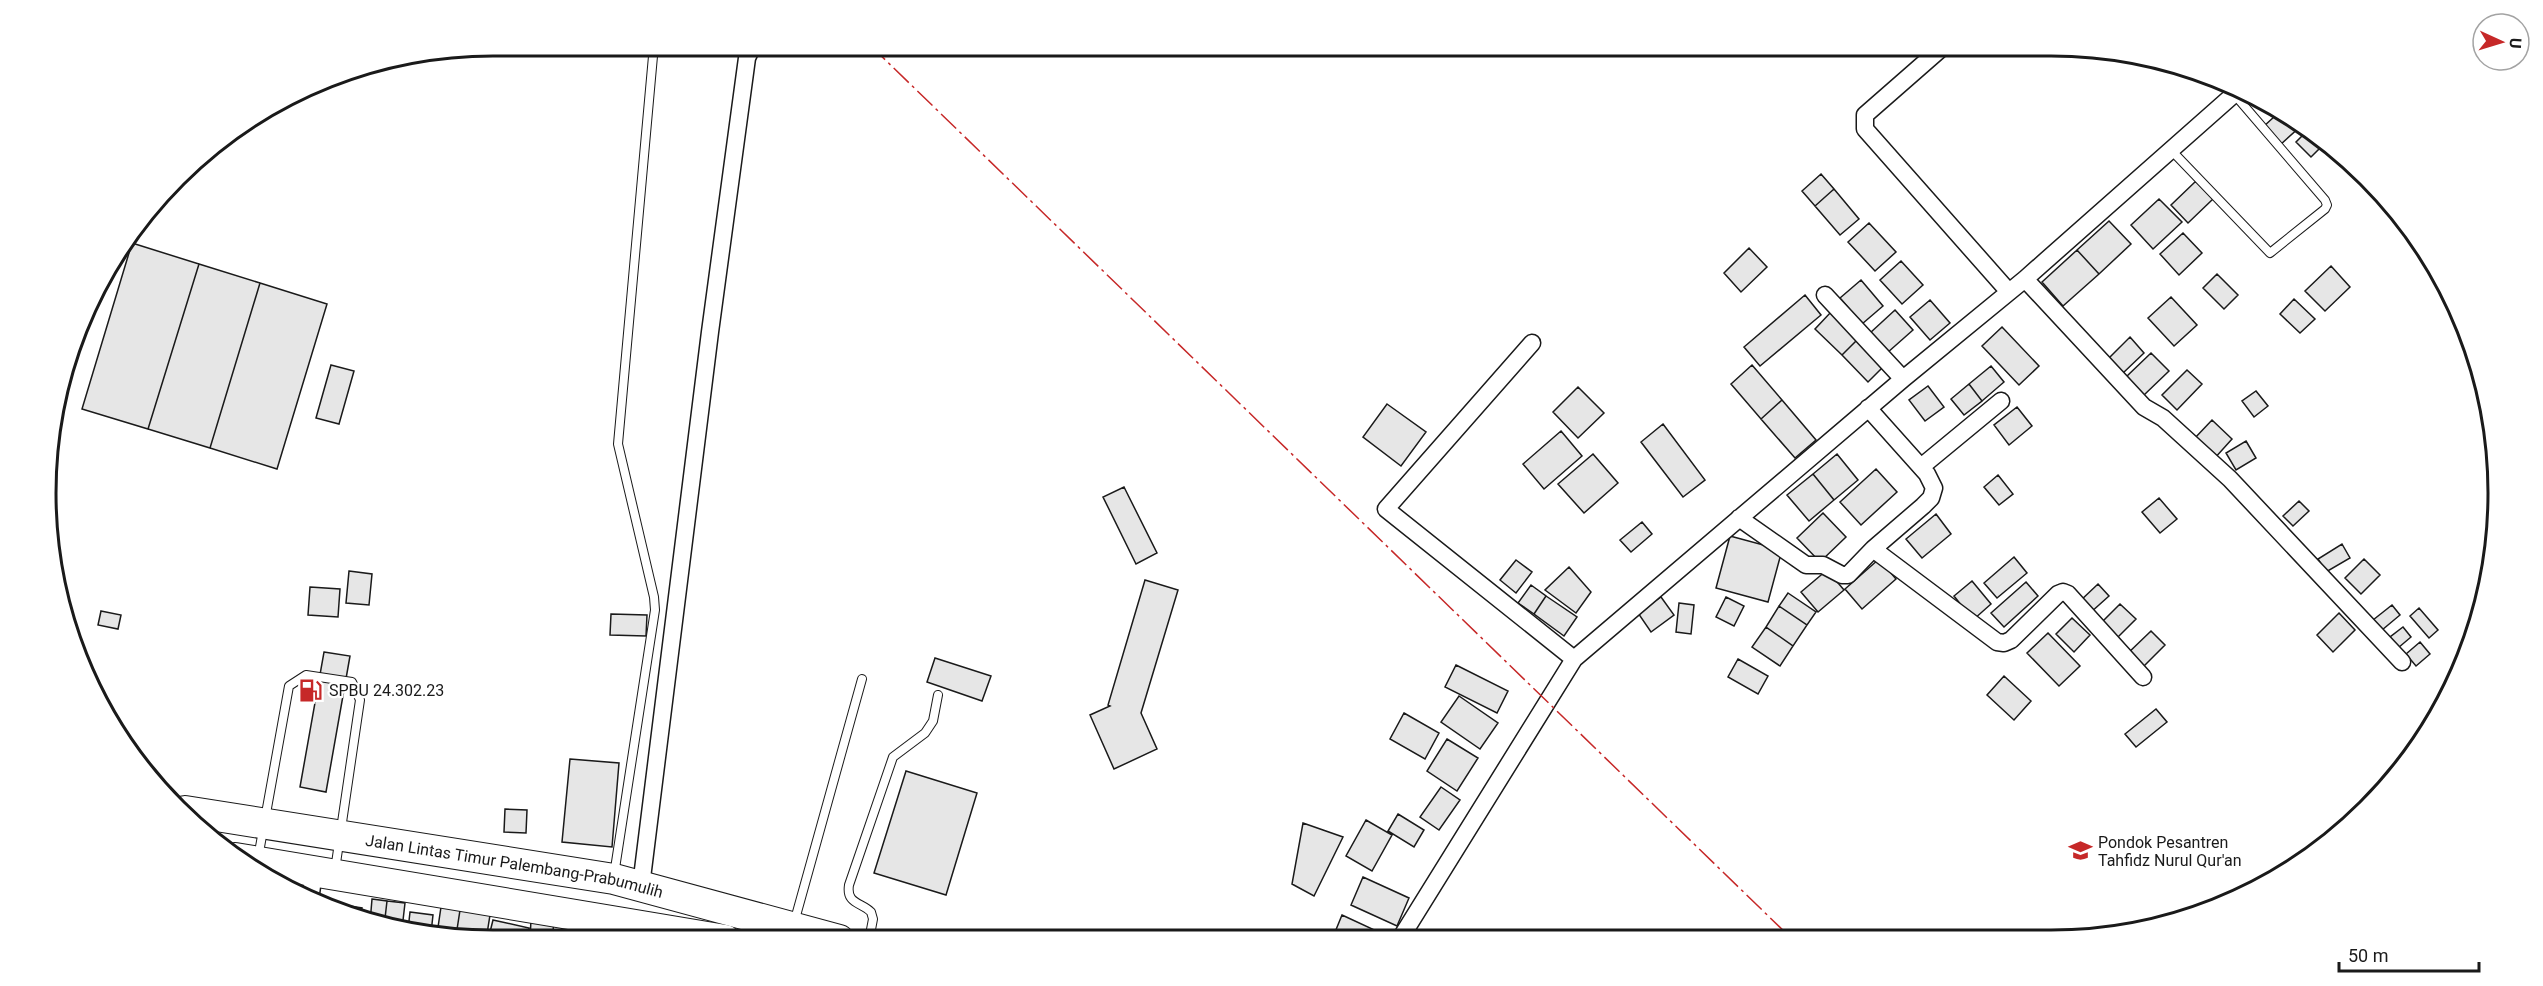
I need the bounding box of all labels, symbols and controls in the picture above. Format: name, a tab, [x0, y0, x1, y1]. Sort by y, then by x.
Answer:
north arrow	[2471, 12, 2531, 72]
text: U	[2506, 37, 2525, 49]
fuel station icon: SPBU 24.302.23	[298, 677, 324, 703]
place label: SPBU 24.302.23	[329, 681, 444, 700]
street label: Jalan Lintas Timur Palembang-Prabumulih	[364, 831, 665, 902]
place label: Pondok Pesantren Tahfidz Nurul Qur'an	[2098, 833, 2242, 870]
school or university icon: Pondok Pesantren Tahfidz Nurul Qur'an	[2067, 838, 2093, 864]
scale bar	[2339, 935, 2478, 973]
text: 50 m	[2348, 945, 2388, 966]

